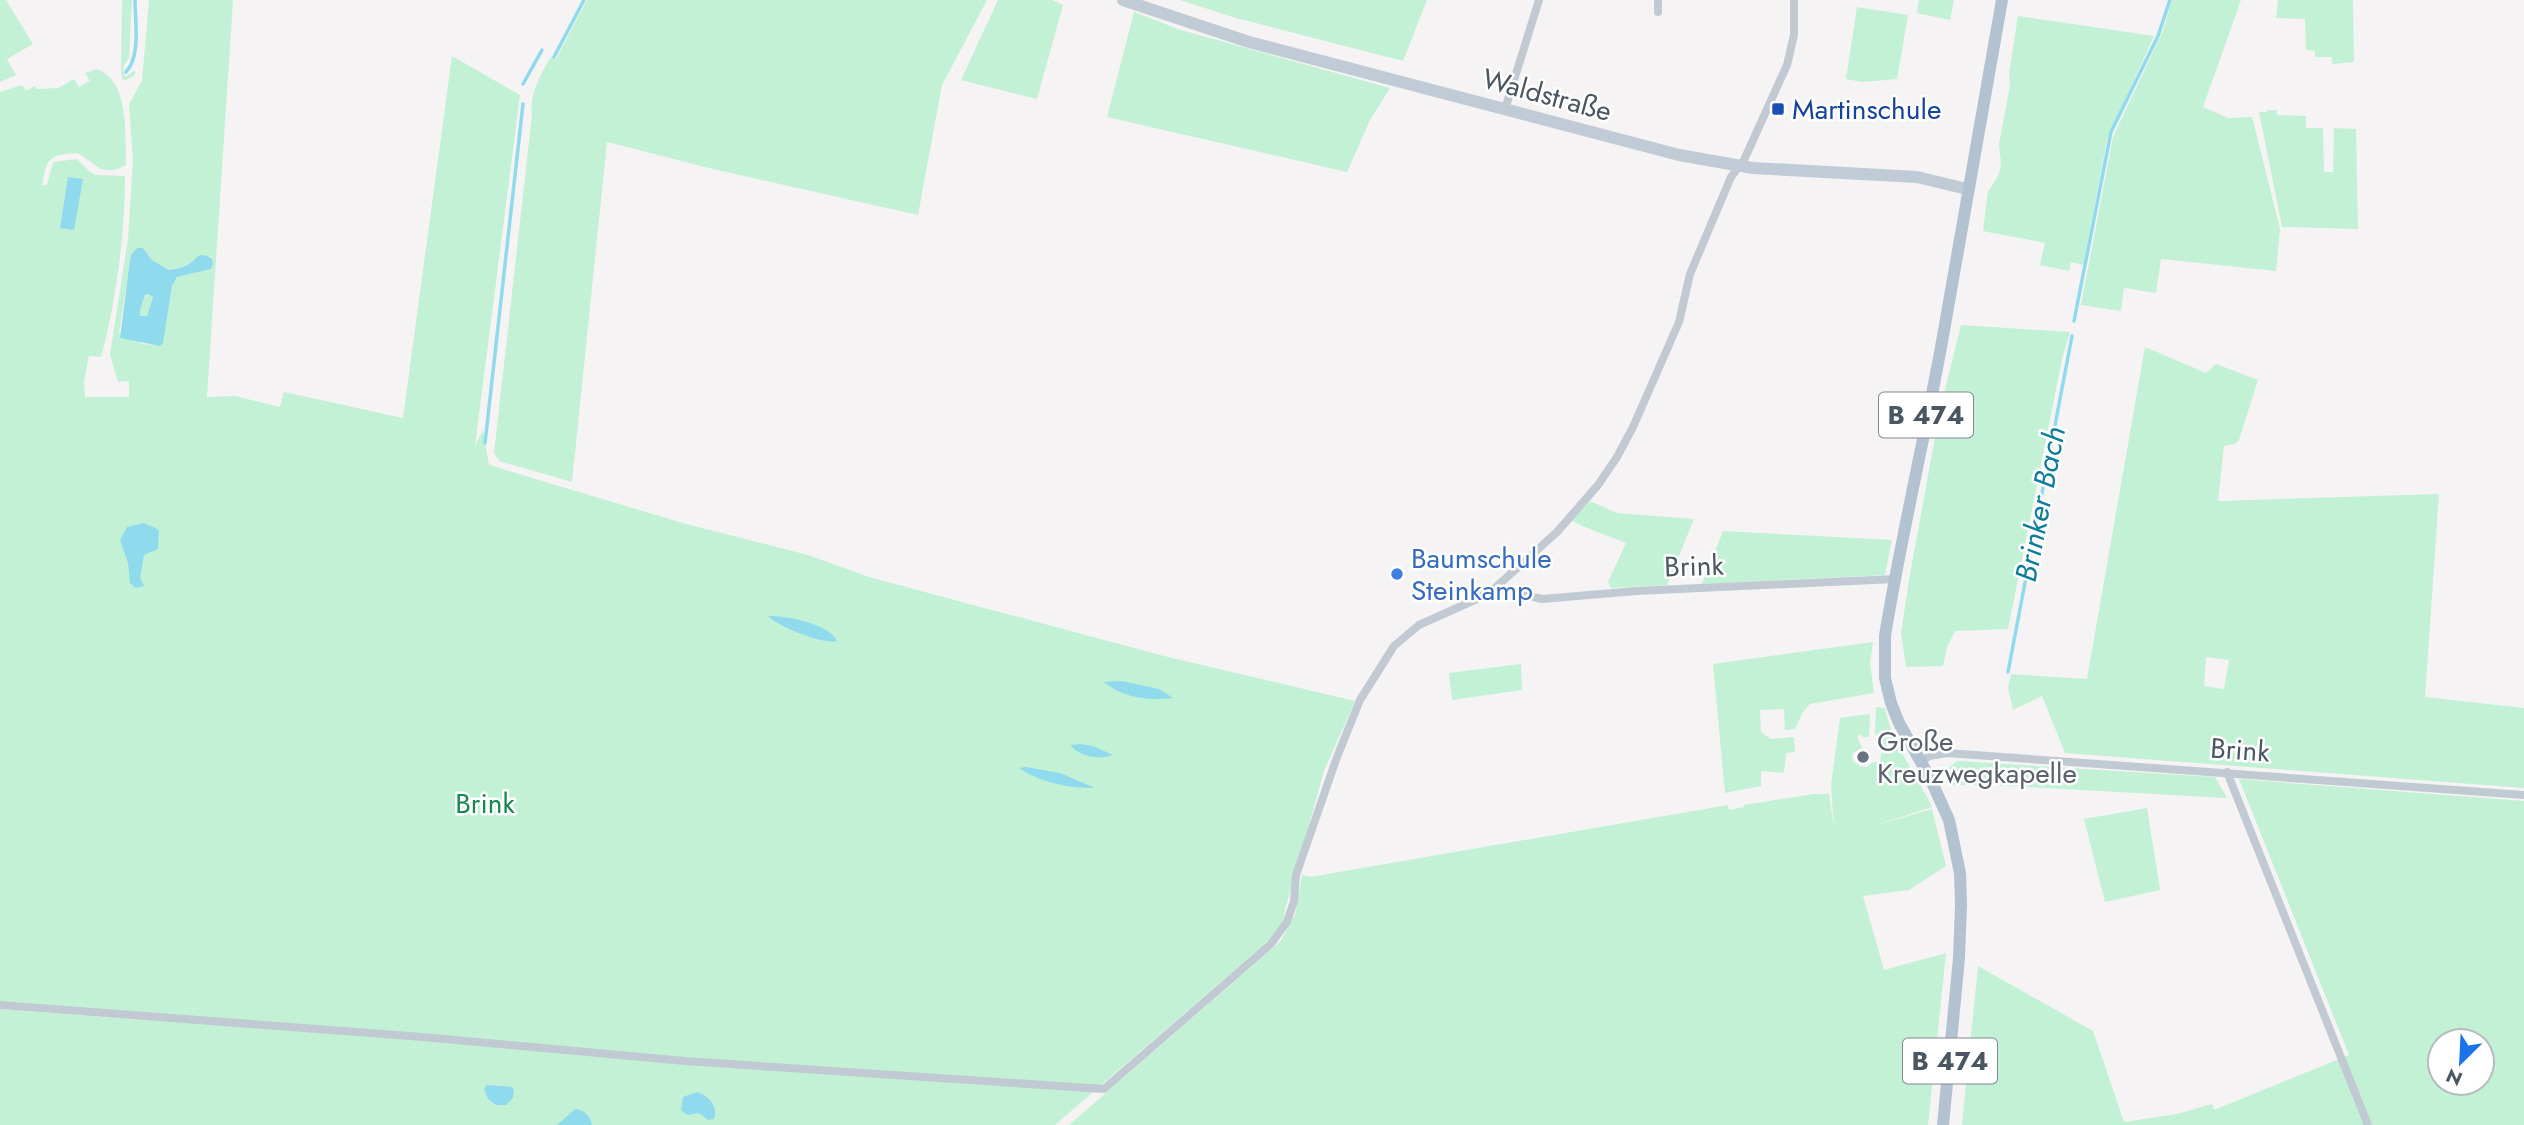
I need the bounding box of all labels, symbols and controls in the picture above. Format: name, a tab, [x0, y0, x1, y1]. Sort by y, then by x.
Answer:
street label: Waldstraße	[1478, 58, 1616, 132]
place label: Martinschule	[1792, 89, 1941, 130]
marker: Martinschule	[1770, 101, 1786, 117]
road number: B 474	[1879, 392, 1973, 438]
water label: Brinker Bach	[2004, 423, 2076, 585]
place label: Baumschule Steinkamp	[1411, 538, 1552, 611]
street label: Brink	[1664, 544, 1725, 588]
marker: Baumschule Steinkamp	[1389, 566, 1405, 582]
place label: Große Kreuzwegkapelle	[1877, 721, 2077, 794]
street label: Brink	[2209, 727, 2272, 773]
marker: Große Kreuzwegkapelle	[1855, 749, 1871, 765]
park label: Brink	[455, 783, 515, 824]
north arrow	[2426, 1027, 2496, 1097]
road number: B 474	[1903, 1038, 1997, 1084]
text: N	[2442, 1062, 2467, 1092]

